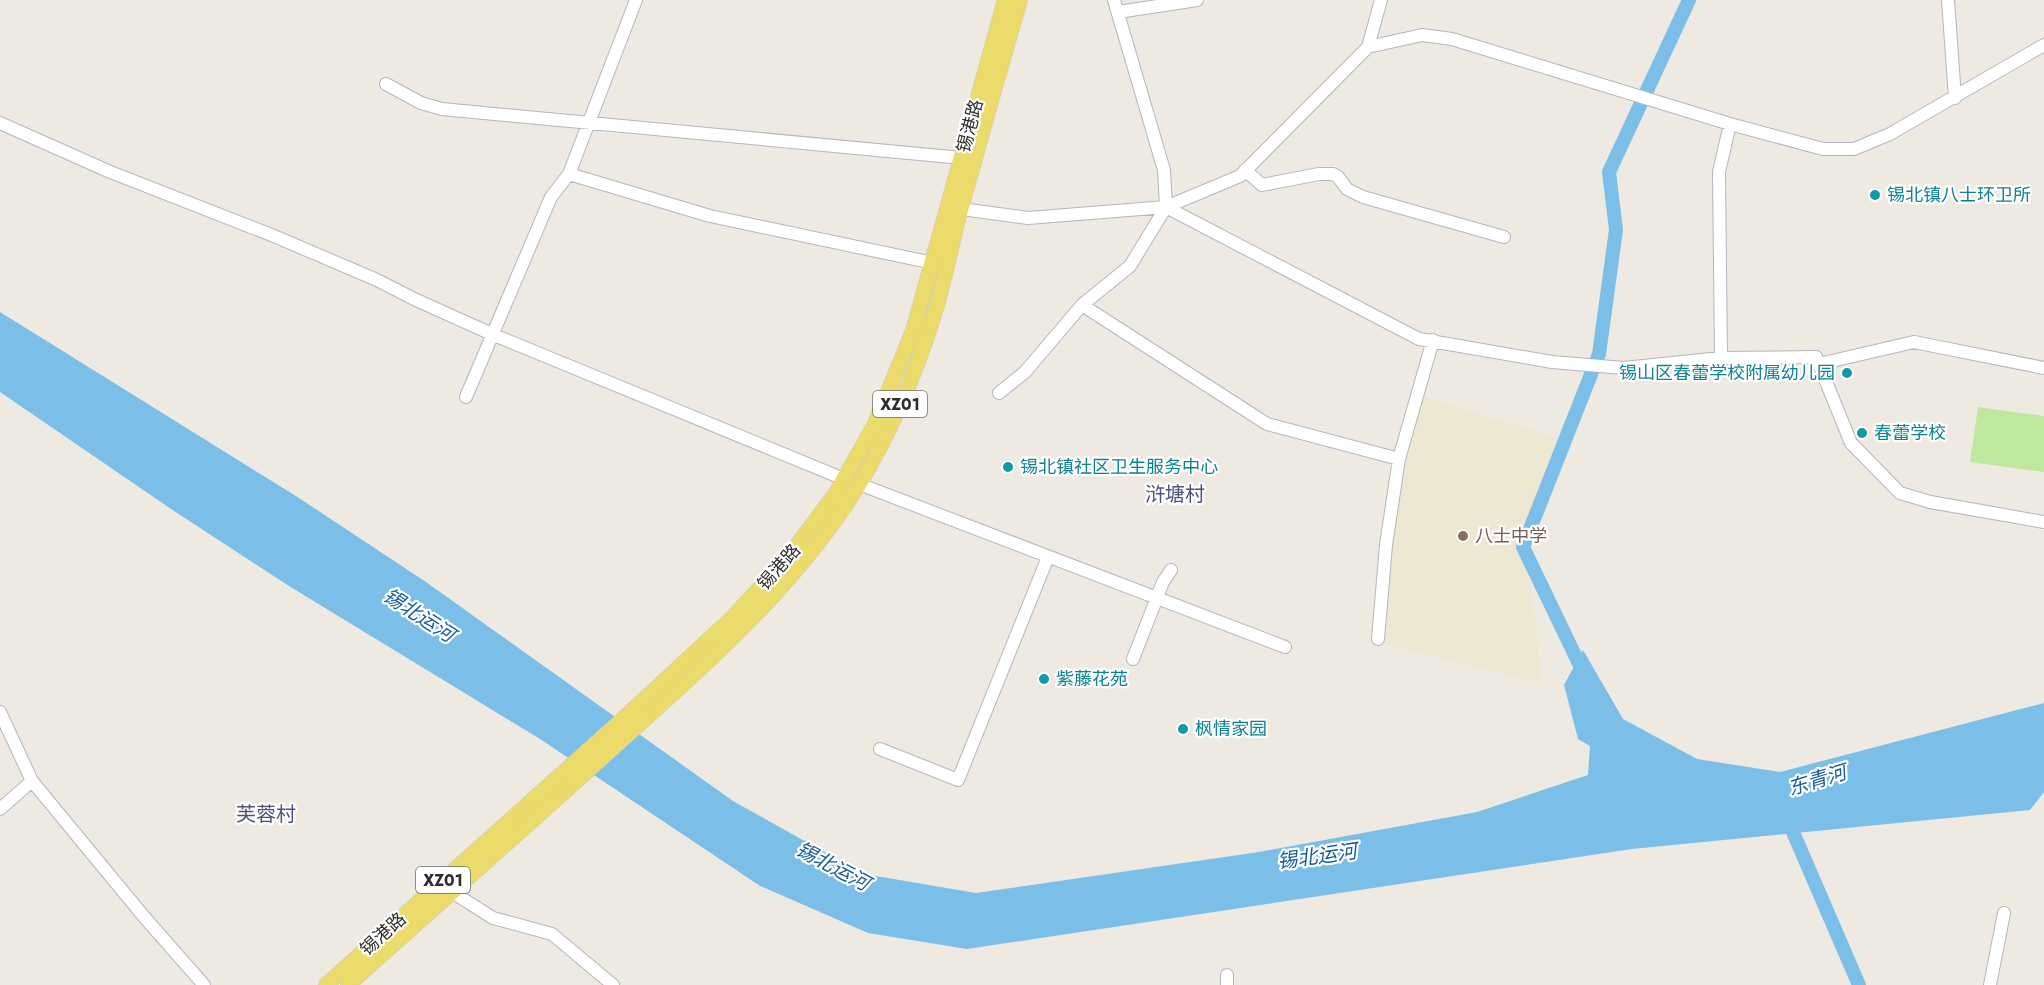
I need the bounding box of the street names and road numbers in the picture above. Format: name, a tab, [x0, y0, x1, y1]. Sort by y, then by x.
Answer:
street label: 锡港路	[950, 97, 990, 155]
road number: XZ01	[873, 391, 927, 417]
street label: 锡港路	[751, 538, 807, 596]
road number: XZ01	[416, 867, 470, 893]
street label: 锡港路	[354, 906, 412, 962]

